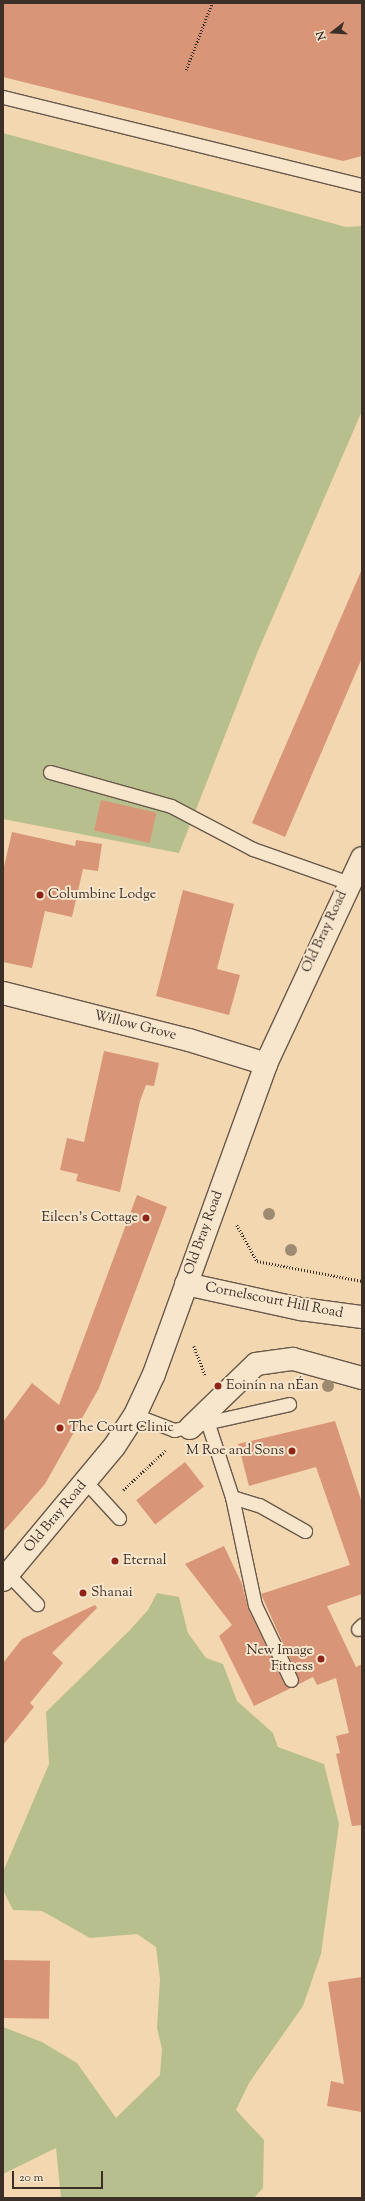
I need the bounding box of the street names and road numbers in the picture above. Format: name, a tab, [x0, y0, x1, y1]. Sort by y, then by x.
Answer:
street label: Old Bray Road	[299, 888, 351, 976]
street label: Willow Grove	[92, 1008, 178, 1044]
street label: Old Bray Road	[181, 1189, 227, 1277]
street label: Cornelscourt Hill Road	[204, 1279, 344, 1323]
street label: Old Bray Road	[21, 1478, 91, 1556]

